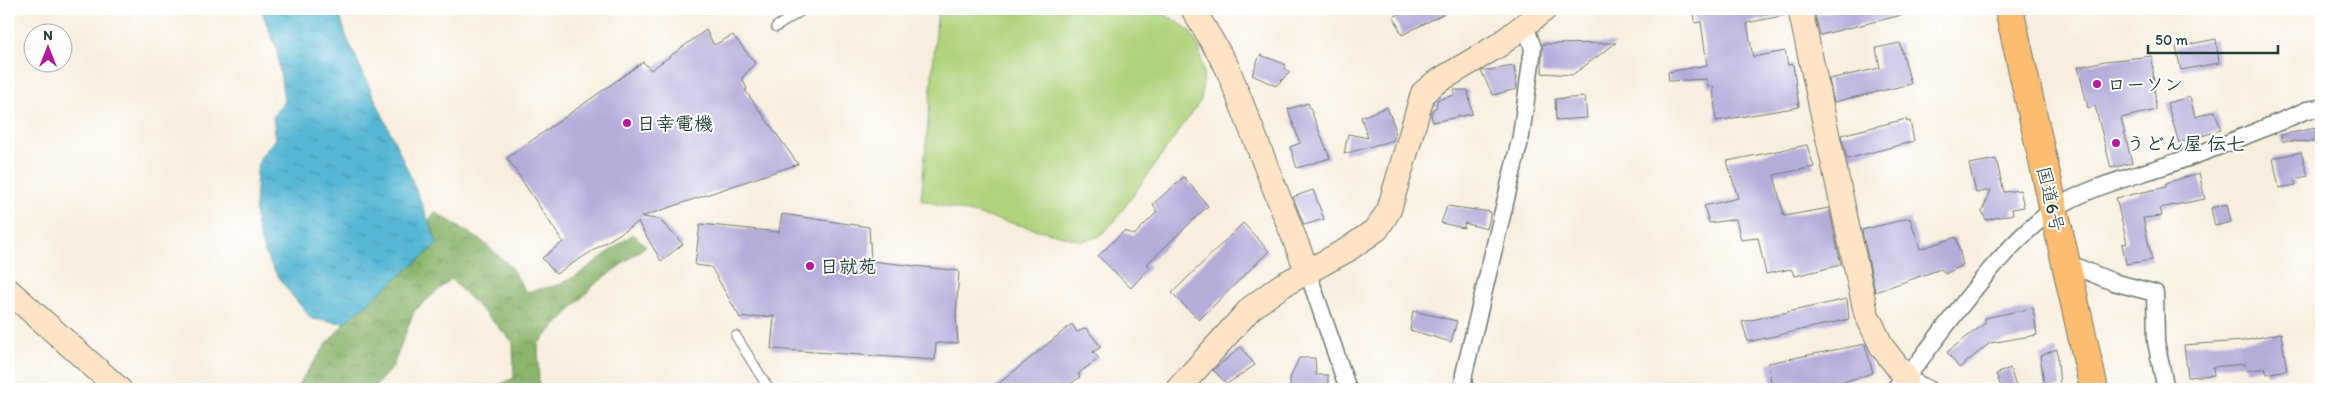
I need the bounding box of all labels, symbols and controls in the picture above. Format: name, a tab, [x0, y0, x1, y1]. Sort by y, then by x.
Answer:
north arrow	[22, 22, 72, 72]
scale bar	[2148, 22, 2278, 54]
text: N	[43, 27, 53, 44]
text: 50 m	[2155, 31, 2188, 49]
place label: ローソン	[2107, 73, 2183, 96]
marker: ローソン	[2091, 78, 2103, 90]
place label: 日幸電機	[637, 112, 713, 135]
marker: 日幸電機	[621, 117, 633, 129]
place label: うどん屋 伝七	[2126, 132, 2245, 155]
marker: うどん屋 伝七	[2110, 137, 2122, 149]
street label: 国道6号	[2032, 164, 2069, 234]
place label: 日就苑	[820, 255, 877, 278]
marker: 日就苑	[804, 260, 816, 272]

